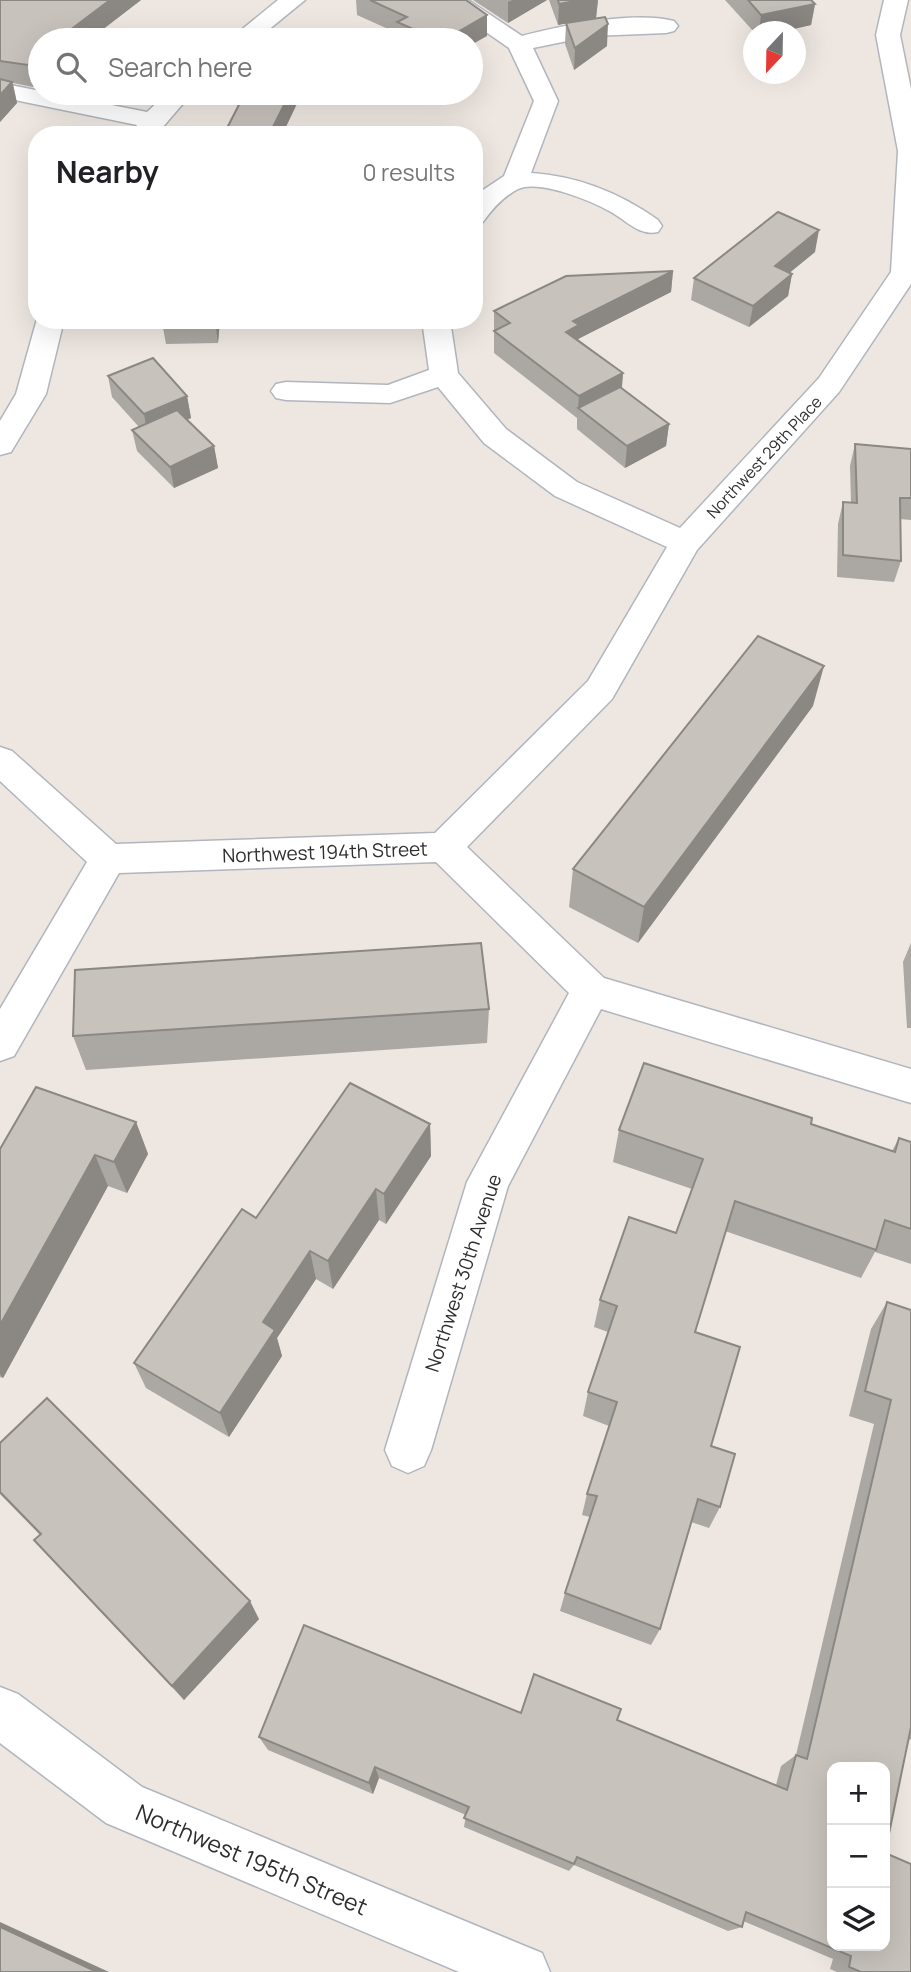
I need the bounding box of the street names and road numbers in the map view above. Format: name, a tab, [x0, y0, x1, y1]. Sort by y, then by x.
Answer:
street label: Northwest 29th Place	[701, 391, 827, 523]
street label: Northwest 194th Street	[222, 835, 428, 869]
street label: Northwest 30th Avenue	[419, 1171, 507, 1375]
street label: Northwest 195th Street	[131, 1796, 373, 1922]

